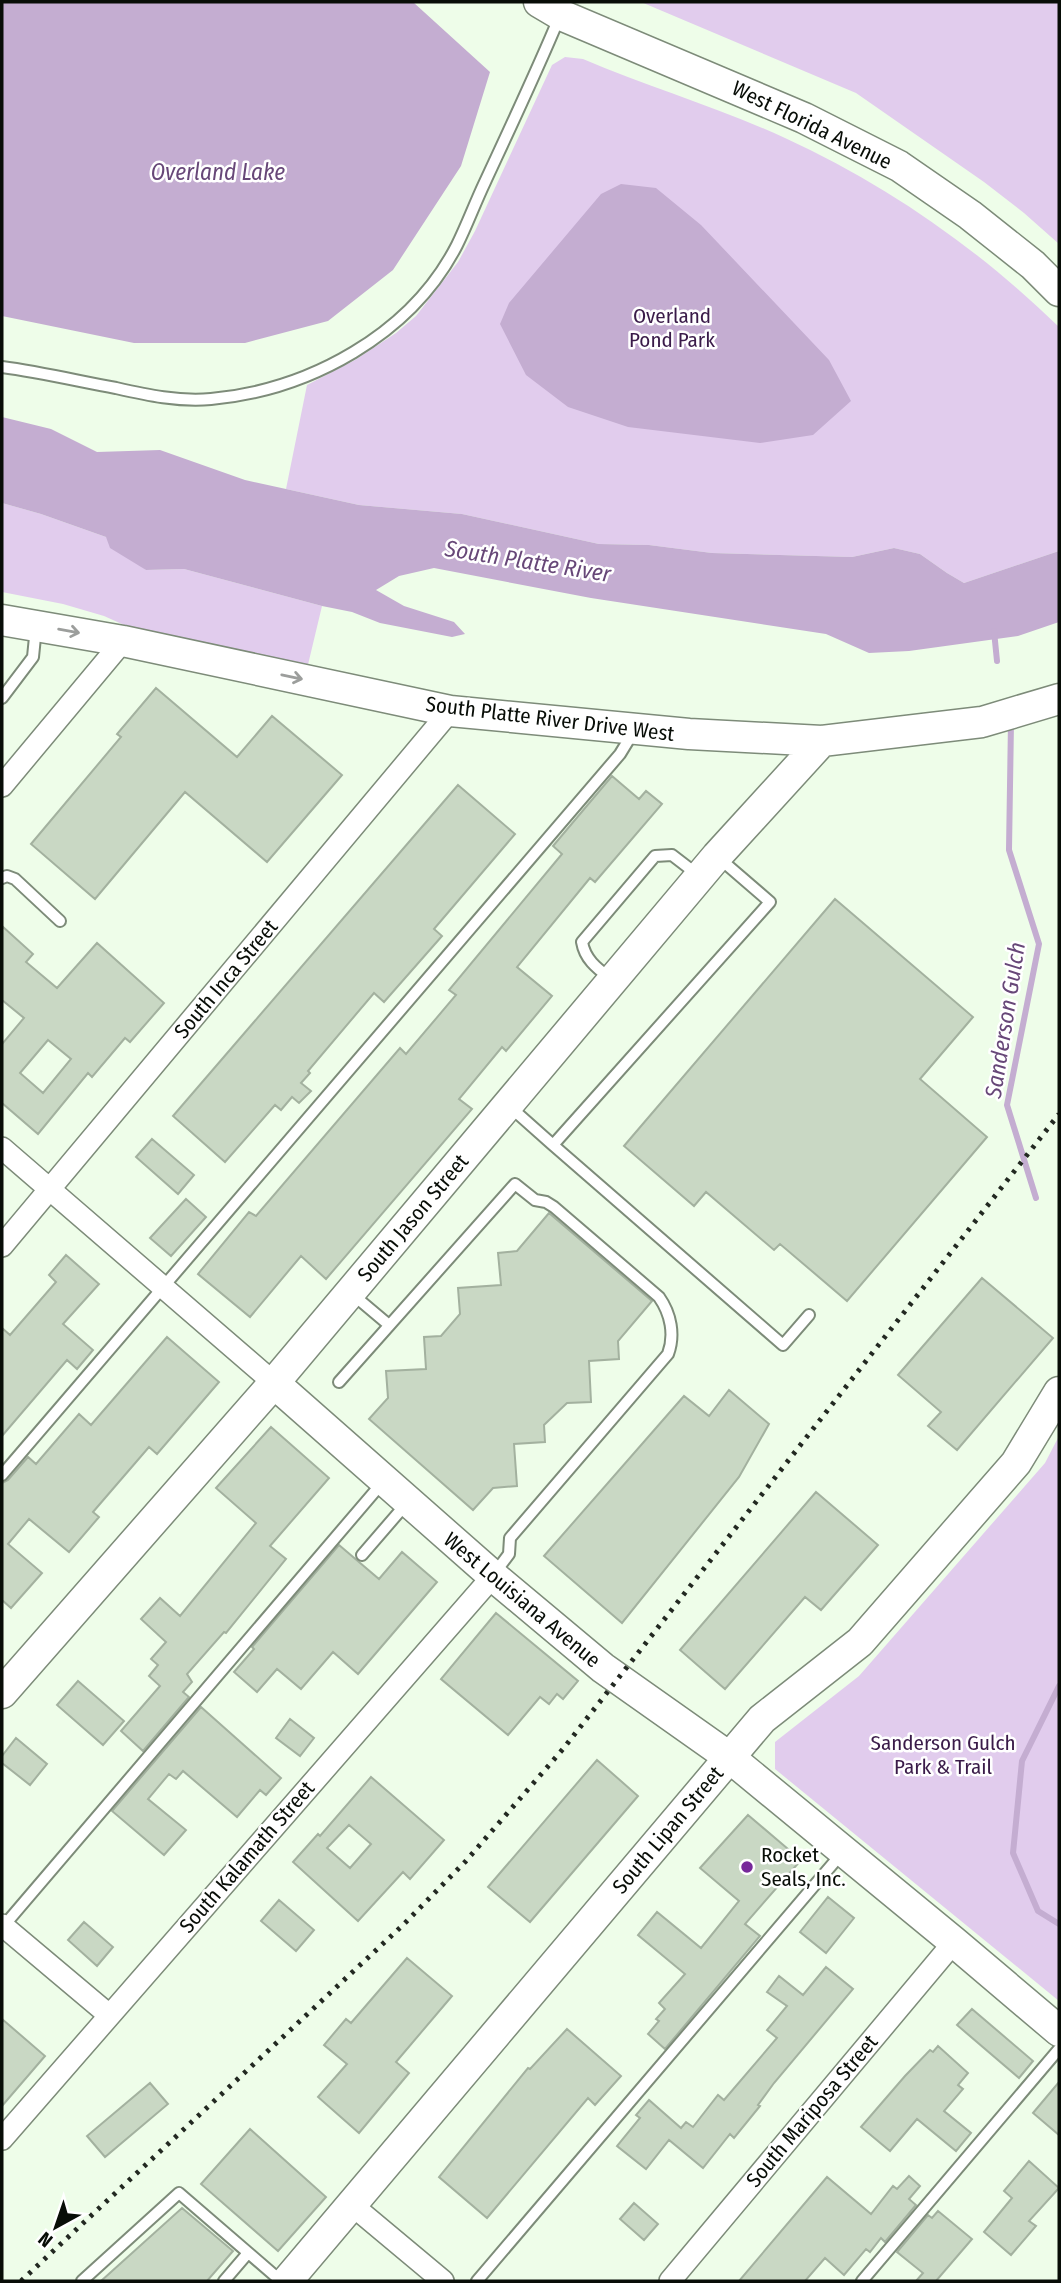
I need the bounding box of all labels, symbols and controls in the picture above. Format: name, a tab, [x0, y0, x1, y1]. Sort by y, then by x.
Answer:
street label: West Florida Avenue	[728, 75, 896, 175]
water label: Overland Lake	[151, 158, 285, 186]
park label: Overland Pond Park	[629, 303, 715, 353]
water label: South Platte River	[442, 534, 614, 588]
one-way arrow	[57, 625, 80, 639]
one-way arrow	[280, 671, 303, 684]
street label: South Platte River Drive West	[424, 691, 676, 747]
street label: South Inca Street	[169, 914, 283, 1044]
water label: Sanderson Gulch	[979, 940, 1031, 1101]
street label: South Jason Street	[352, 1149, 474, 1287]
street label: West Louisiana Avenue	[438, 1527, 606, 1673]
park label: Sanderson Gulch Park & Trail	[871, 1730, 1015, 1780]
street label: South Lipan Street	[607, 1761, 729, 1899]
street label: South Kalamath Street	[174, 1776, 320, 1938]
place label: Rocket Seals, Inc.	[761, 1842, 846, 1892]
marker: Rocket Seals, Inc.	[739, 1859, 755, 1875]
street label: South Mariposa Street	[741, 2029, 883, 2193]
north arrow	[21, 2192, 91, 2262]
text: N	[34, 2227, 57, 2252]

